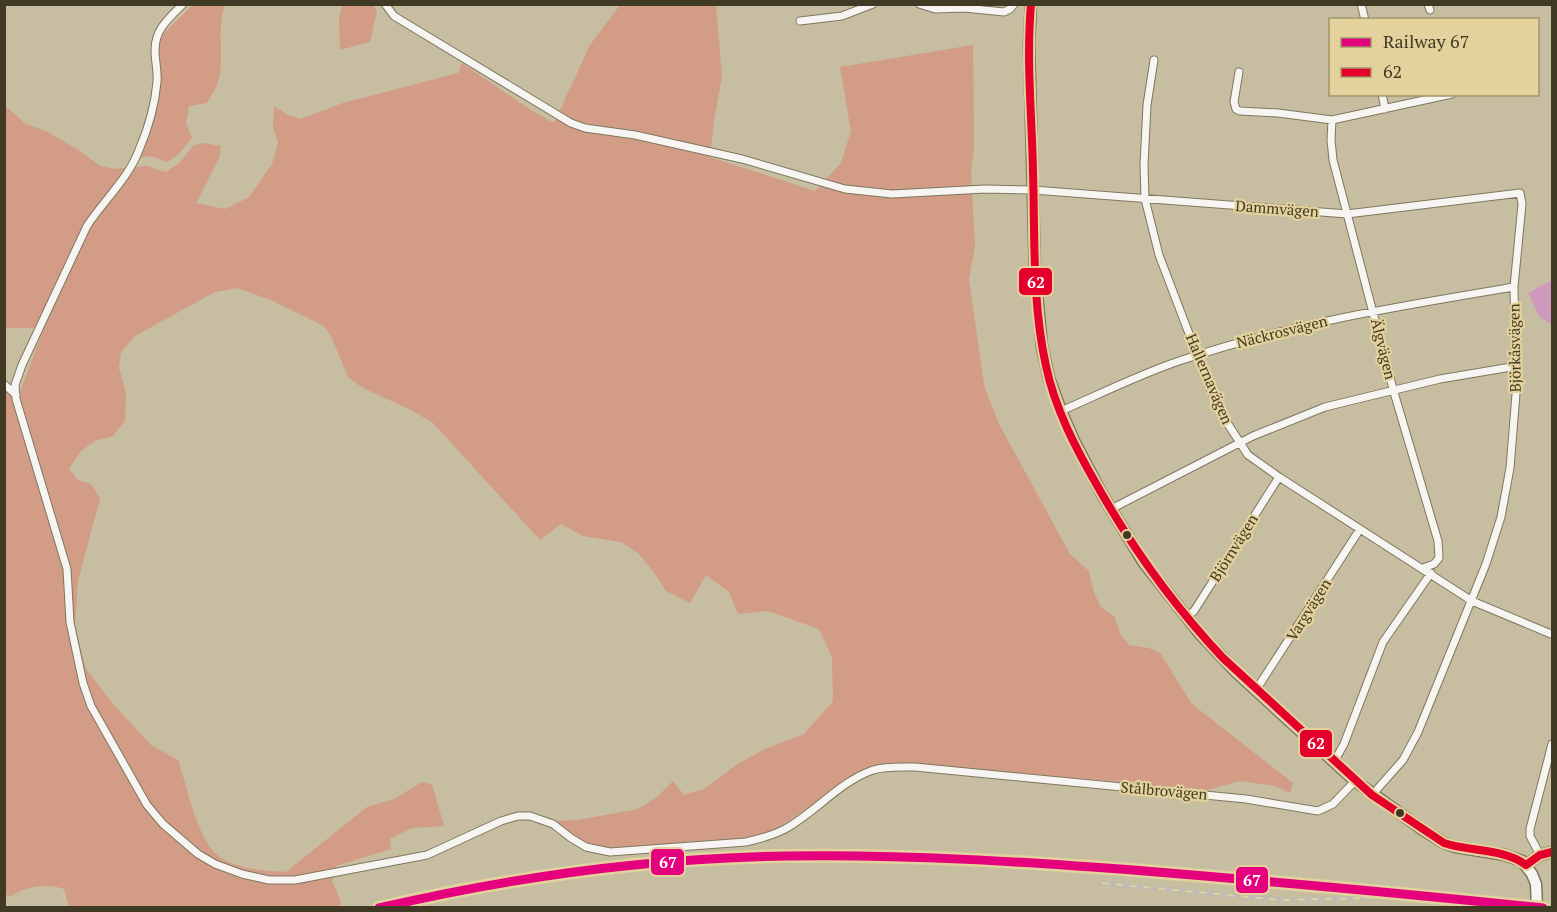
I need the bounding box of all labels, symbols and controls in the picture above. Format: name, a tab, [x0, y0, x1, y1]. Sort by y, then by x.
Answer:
legend	[1329, 18, 1539, 96]
text: Railway 67	[1383, 29, 1469, 53]
text: 62	[1383, 59, 1402, 83]
street label: Dammvägen	[1235, 195, 1320, 221]
line badge: 62	[1018, 267, 1053, 296]
text: 62	[1027, 271, 1045, 293]
street label: Björkåsvägen	[1503, 303, 1525, 393]
street label: Näckrosvägen	[1234, 310, 1330, 352]
street label: Älgvägen	[1367, 316, 1401, 381]
street label: Hallernavägen	[1182, 330, 1238, 427]
street label: Björnvägen	[1205, 510, 1262, 585]
unlabelled marker	[1121, 529, 1133, 541]
street label: Vargvägen	[1281, 575, 1335, 644]
line badge: 62	[1299, 729, 1333, 758]
text: 62	[1307, 732, 1325, 754]
street label: Stålbrovägen	[1120, 776, 1208, 804]
unlabelled marker	[1394, 807, 1406, 819]
line badge: 67	[650, 848, 685, 876]
text: 67	[659, 851, 677, 873]
line badge: 67	[1235, 866, 1269, 894]
text: 67	[1243, 869, 1261, 891]

